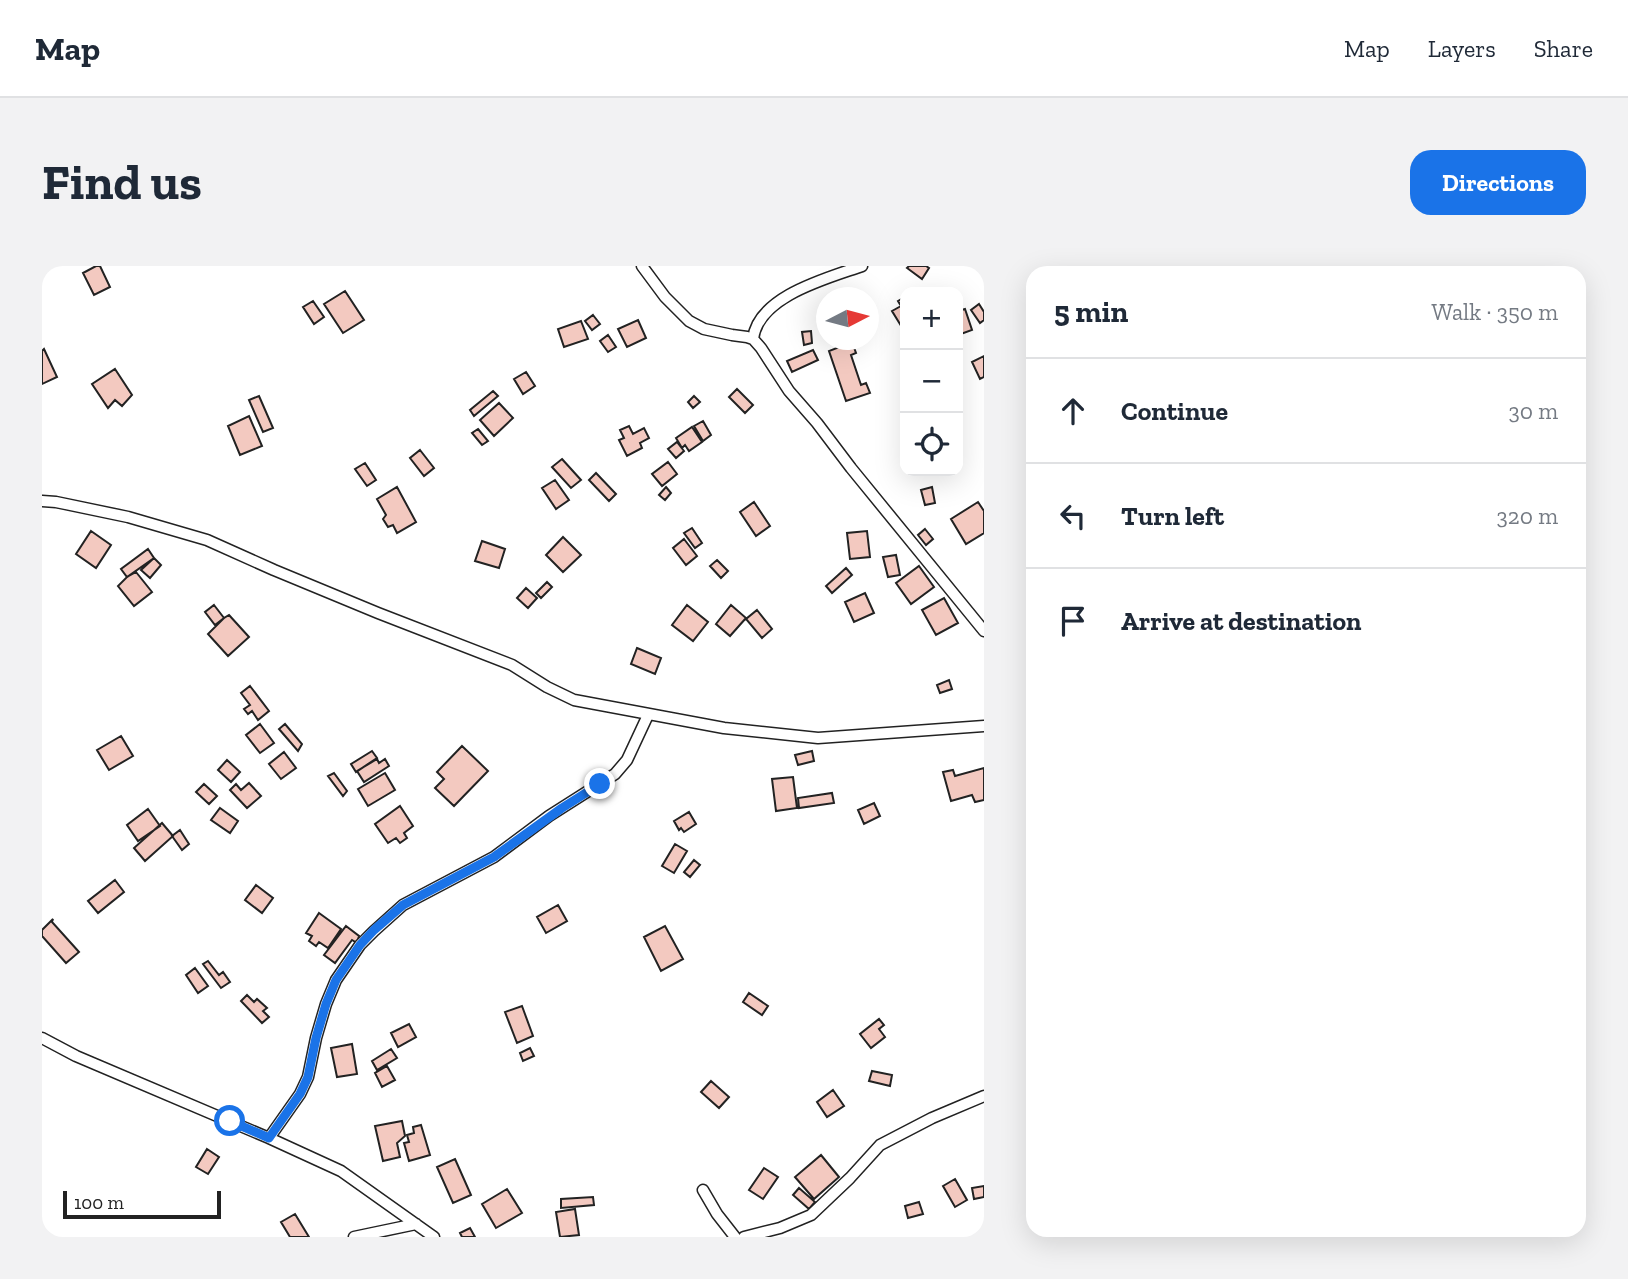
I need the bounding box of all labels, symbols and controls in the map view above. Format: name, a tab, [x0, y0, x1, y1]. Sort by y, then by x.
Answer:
text: Map	[35, 29, 100, 68]
text: Map	[1344, 34, 1390, 63]
text: Layers	[1428, 34, 1496, 63]
text: Share	[1534, 34, 1593, 63]
button: Directions	[1410, 150, 1586, 215]
text: Find us	[42, 153, 202, 212]
north arrow	[816, 287, 879, 350]
map controls	[900, 287, 963, 476]
button: +	[900, 287, 963, 350]
text: 5 min	[1054, 294, 1128, 330]
text: Walk · 350 m	[1432, 298, 1558, 326]
button: −	[900, 350, 963, 413]
icon: ahead	[1054, 392, 1092, 430]
text: Continue	[1121, 395, 1228, 427]
text: 30 m	[1508, 397, 1558, 425]
button: locate	[900, 413, 963, 476]
icon: left	[1054, 497, 1092, 535]
text: Turn left	[1121, 500, 1224, 532]
text: 320 m	[1497, 502, 1558, 530]
icon: arrive	[1054, 602, 1092, 640]
text: Arrive at destination	[1121, 605, 1361, 637]
route end	[584, 768, 615, 799]
route start	[214, 1105, 245, 1136]
scale bar	[63, 1188, 220, 1220]
text: 100 m	[74, 1191, 124, 1214]

